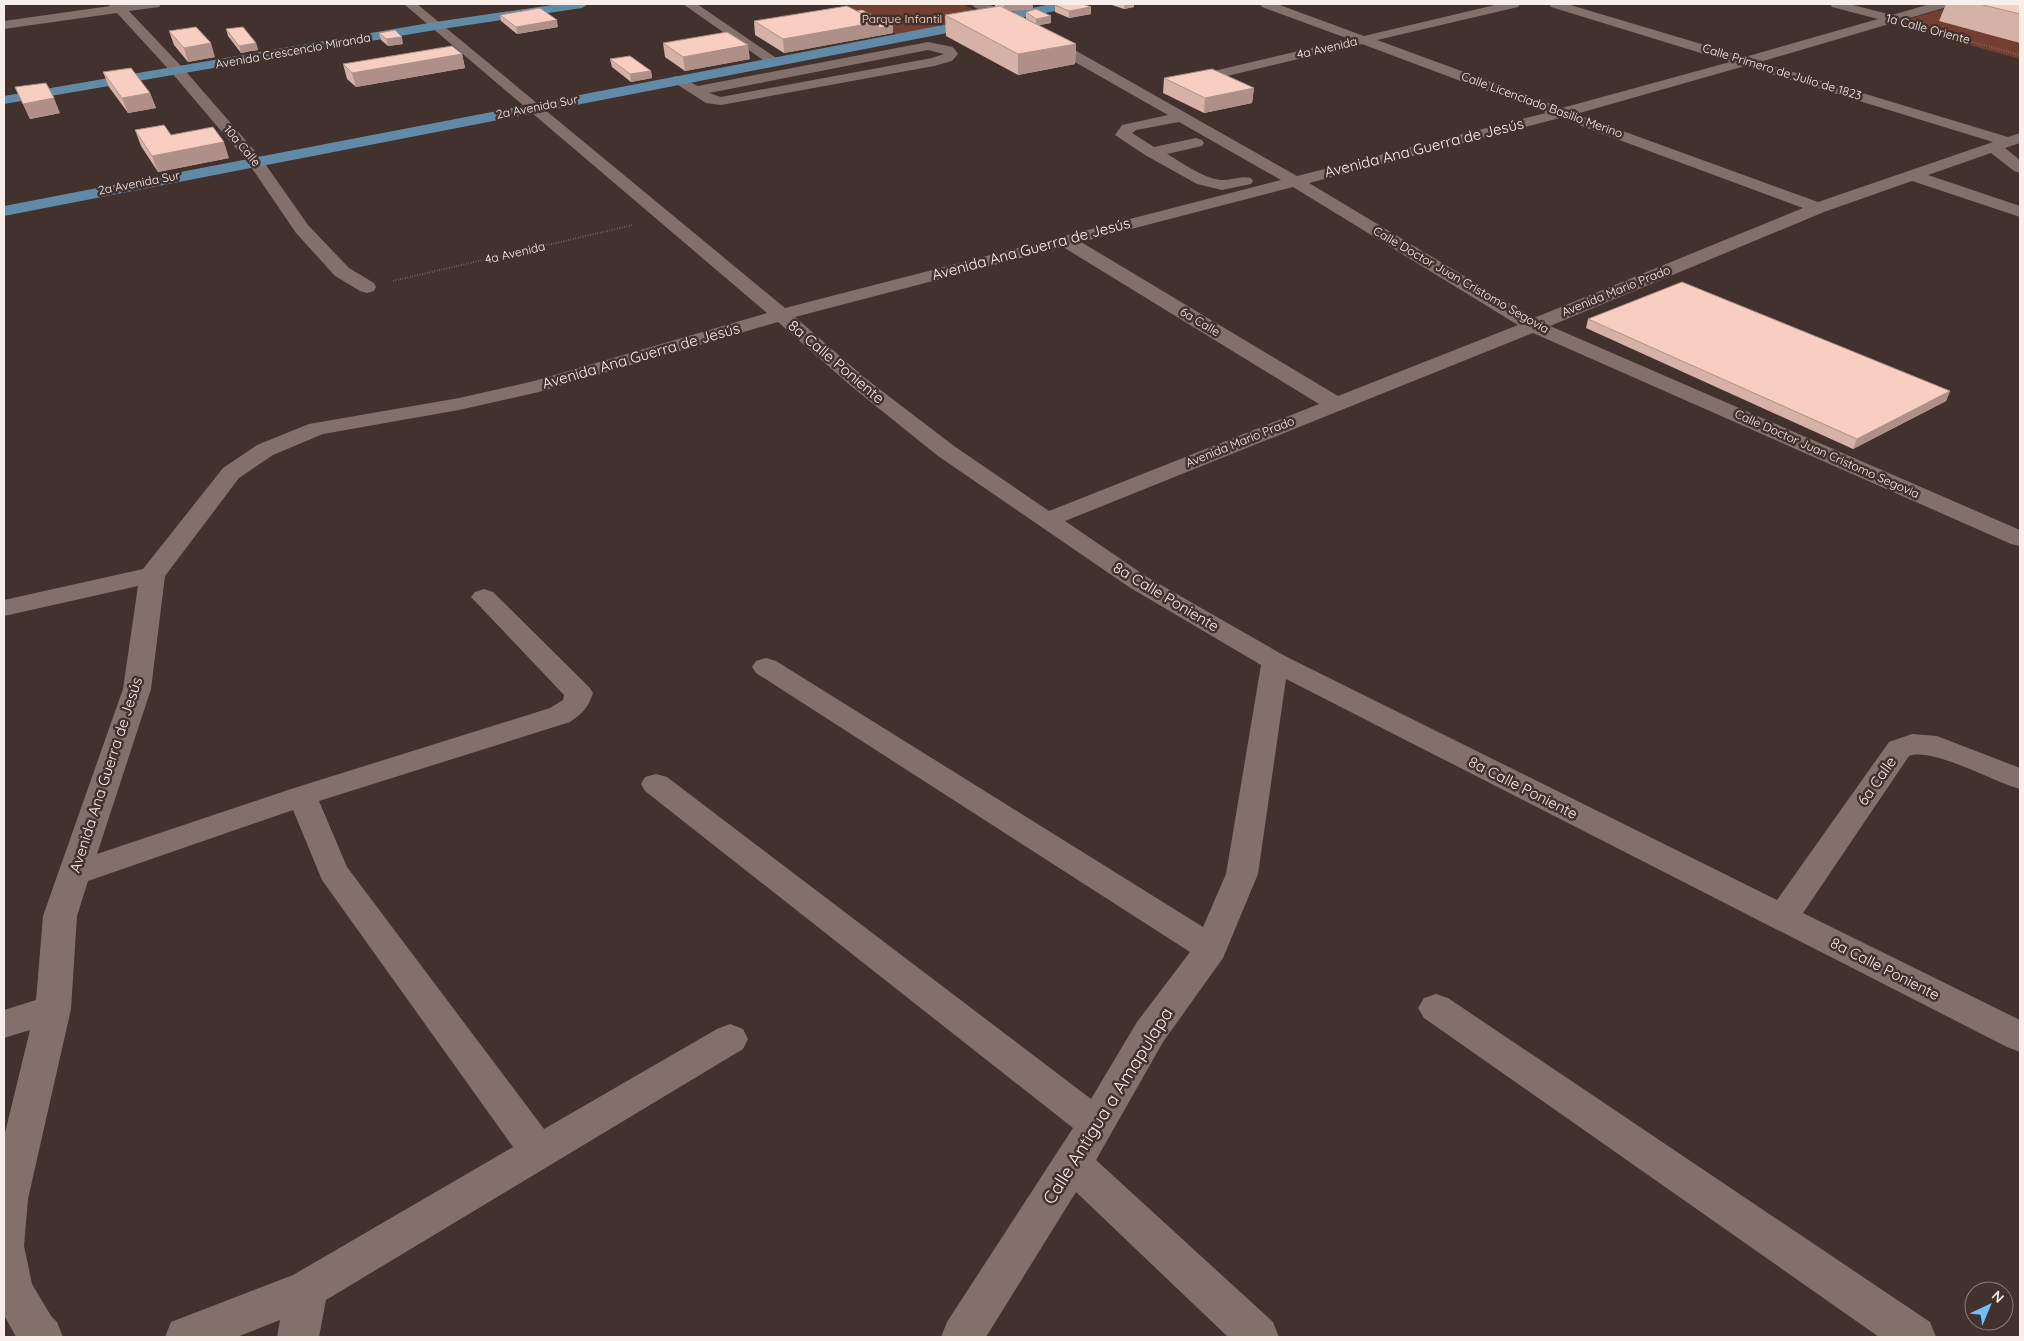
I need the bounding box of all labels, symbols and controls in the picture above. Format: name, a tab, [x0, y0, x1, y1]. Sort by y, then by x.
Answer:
street label: 1a Calle Oriente	[1884, 10, 1972, 47]
park label: Parque Infantil	[862, 11, 942, 26]
street label: Avenida Crescencio Miranda	[214, 29, 372, 72]
street label: 4a Avenida	[1295, 33, 1358, 62]
street label: Calle Primero de Julio de 1823	[1701, 40, 1864, 103]
street label: Calle Licenciado Basilio Merino	[1459, 68, 1625, 141]
street label: 2a Avenida Sur	[495, 91, 580, 122]
street label: Avenida Ana Guerra de Jesús	[1322, 114, 1525, 181]
street label: 10a Calle	[221, 122, 264, 170]
street label: 2a Avenida Sur	[97, 167, 182, 198]
street label: Avenida Ana Guerra de Jesús	[930, 213, 1132, 284]
street label: Calle Doctor Juan Cristomo Segovia	[1371, 223, 1552, 336]
street label: 4a Avenida	[483, 238, 546, 267]
street label: Avenida Mario Prado	[1559, 262, 1672, 319]
street label: 6a Calle	[1177, 304, 1223, 340]
street label: 8a Calle Poniente	[784, 316, 888, 407]
street label: Avenida Ana Guerra de Jesús	[540, 318, 742, 393]
street label: Calle Doctor Juan Cristomo Segovia	[1733, 406, 1922, 501]
street label: Avenida Mario Prado	[1183, 413, 1296, 470]
street label: 8a Calle Poniente	[1110, 558, 1223, 636]
street label: Avenida Ana Guerra de Jesús	[65, 675, 146, 875]
street label: 8a Calle Poniente	[1466, 752, 1581, 823]
street label: 6a Calle	[1853, 753, 1900, 809]
street label: 8a Calle Poniente	[1828, 933, 1943, 1004]
street label: Calle Antigua a Amapulapa	[1037, 1003, 1178, 1208]
north arrow	[1964, 1281, 2014, 1331]
text: N	[1988, 1287, 2008, 1307]

